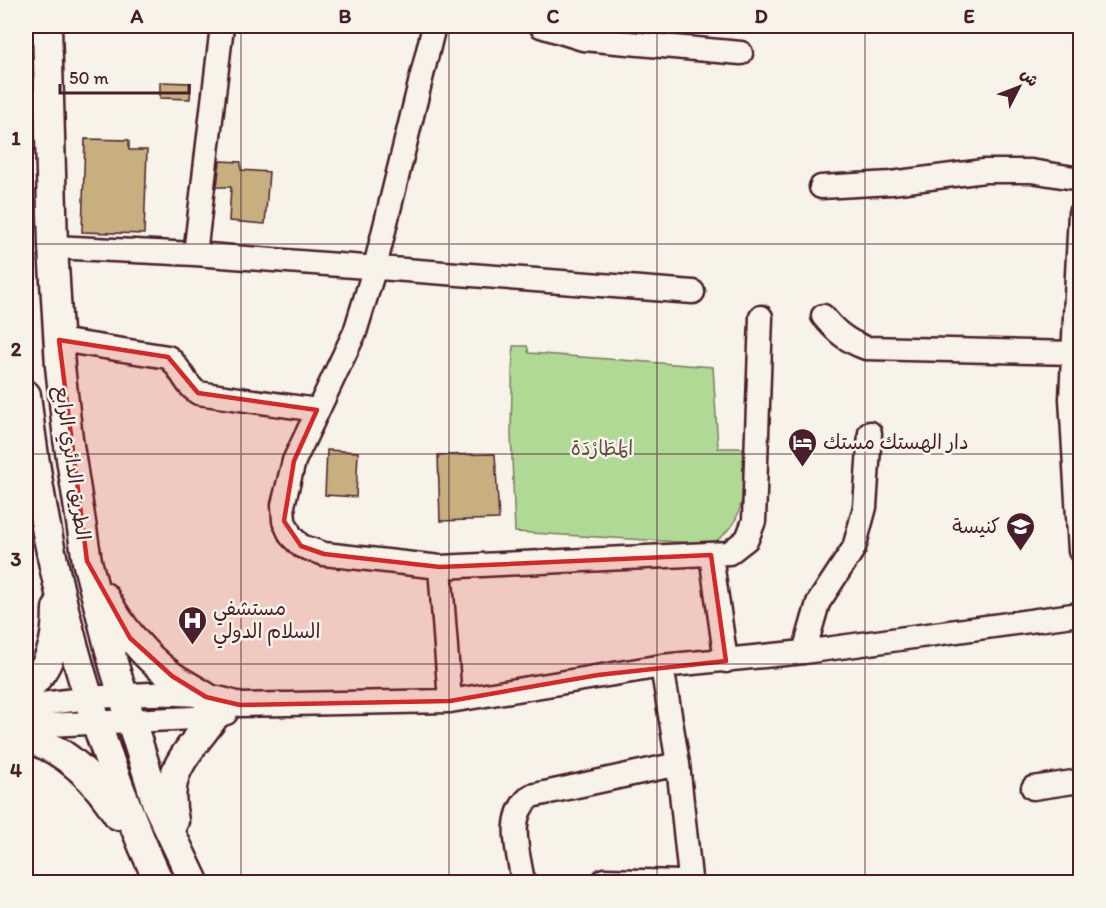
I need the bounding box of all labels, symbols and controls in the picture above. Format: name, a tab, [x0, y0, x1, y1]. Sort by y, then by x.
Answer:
text: A	[130, 4, 144, 28]
text: B	[339, 4, 352, 28]
text: C	[547, 4, 560, 28]
text: D	[754, 4, 768, 28]
text: E	[963, 4, 975, 28]
scale bar	[60, 57, 189, 95]
north arrow	[989, 57, 1049, 117]
text: ش	[1017, 64, 1043, 90]
text: 50 m	[69, 67, 109, 89]
text: 1	[11, 126, 21, 150]
text: 2	[11, 337, 22, 361]
street label: الطريق الدائري الرابع	[47, 384, 96, 542]
hotel icon: دار الهستك مستك	[786, 426, 818, 468]
place label: دار الهستك مستك	[823, 430, 969, 454]
park label: المَطَارْدَة	[571, 436, 633, 460]
school or university icon: كنيسة	[1005, 510, 1037, 552]
place label: كنيسة	[952, 514, 1000, 538]
text: 3	[11, 547, 22, 571]
place label: مستشفي السلام الدولي	[213, 596, 320, 649]
hospital icon: مستشفي السلام الدولي	[176, 604, 208, 646]
text: 4	[10, 758, 22, 782]

